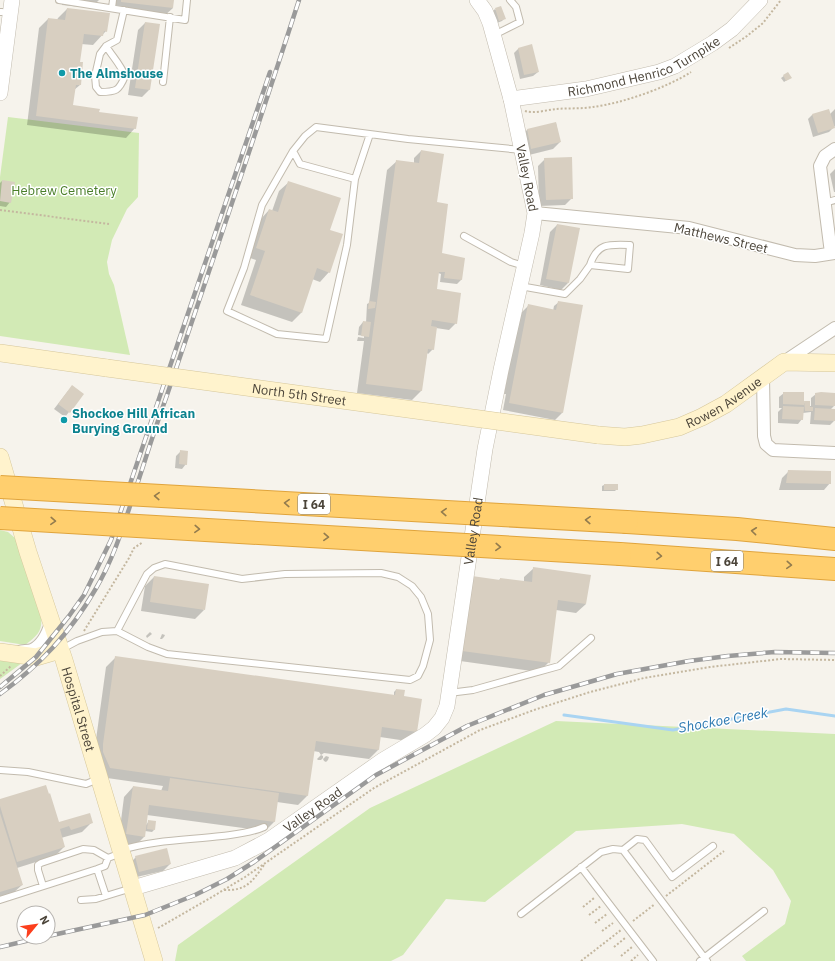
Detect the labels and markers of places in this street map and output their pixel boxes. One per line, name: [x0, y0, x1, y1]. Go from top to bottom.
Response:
place label: The Almshouse: [70, 65, 163, 82]
marker: The Almshouse: [57, 68, 67, 78]
place label: Shockoe Hill African Burying Ground: [72, 405, 195, 437]
marker: Shockoe Hill African Burying Ground: [59, 415, 69, 425]

